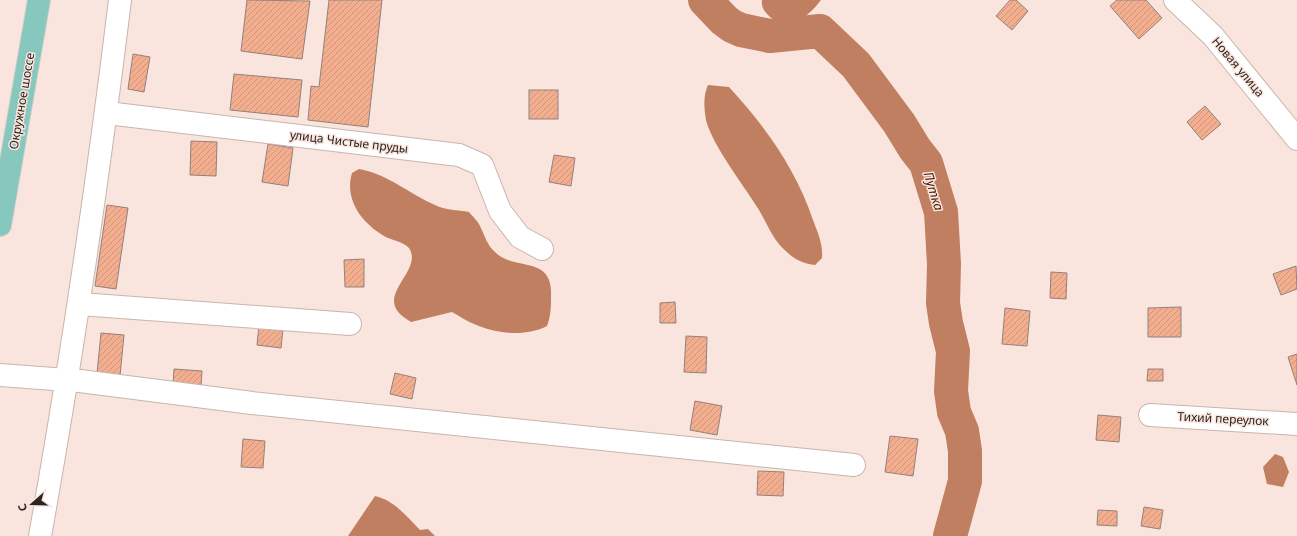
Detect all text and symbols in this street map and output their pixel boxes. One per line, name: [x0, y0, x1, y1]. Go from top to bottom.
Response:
street label: Новая улица: [1208, 33, 1269, 100]
street label: Окружное шоссе: [5, 51, 38, 151]
street label: улица Чистые пруды: [289, 126, 409, 157]
water label: Путка: [920, 169, 949, 213]
street label: Тихий переулок: [1177, 408, 1270, 429]
north arrow: [12, 484, 52, 524]
text: С: [14, 502, 30, 513]

